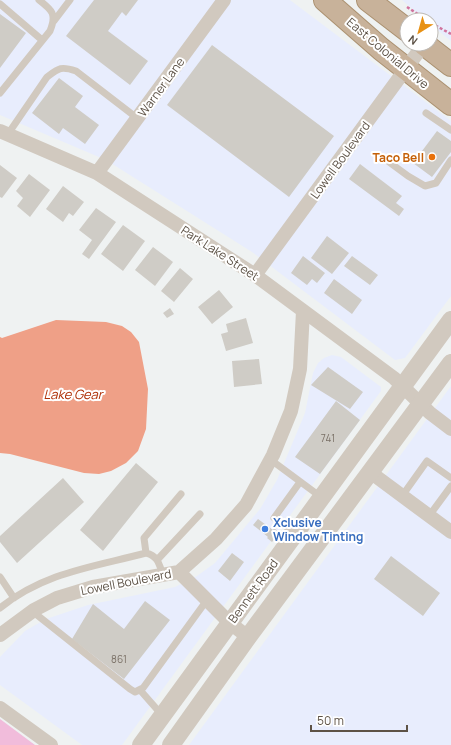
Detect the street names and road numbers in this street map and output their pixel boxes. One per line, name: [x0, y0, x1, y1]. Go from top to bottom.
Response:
street label: East Colonial Drive: [343, 14, 433, 92]
street label: Warner Lane: [134, 54, 188, 120]
street label: Lowell Boulevard: [306, 118, 374, 202]
street label: Park Lake Street: [178, 221, 262, 285]
street label: Bennett Road: [224, 556, 282, 626]
street label: Lowell Boulevard: [79, 565, 173, 599]

